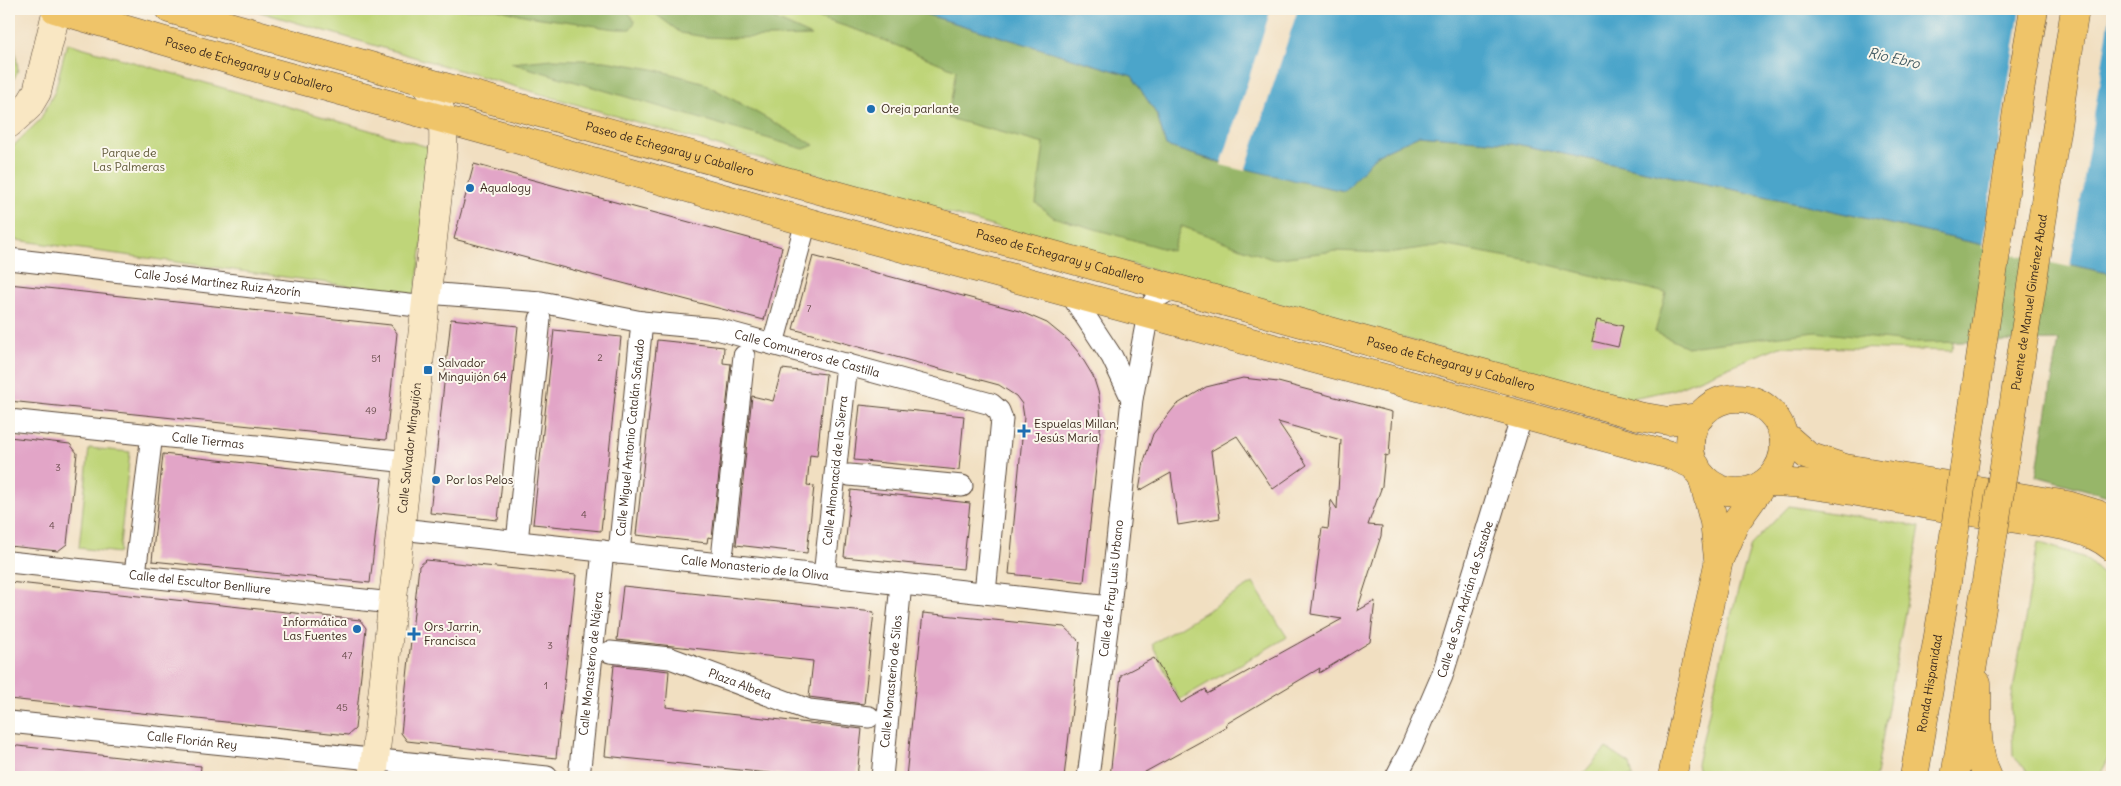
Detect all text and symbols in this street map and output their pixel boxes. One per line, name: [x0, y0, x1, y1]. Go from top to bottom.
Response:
street label: Paseo de Echegaray y Caballero: [163, 34, 335, 96]
water label: Río Ebro: [1866, 43, 1923, 73]
place label: Oreja parlante: [881, 101, 959, 116]
marker: Oreja parlante: [865, 103, 877, 115]
street label: Paseo de Echegaray y Caballero: [584, 118, 756, 179]
park label: Parque de Las Palmeras: [93, 145, 165, 174]
place label: Aqualogy: [480, 180, 531, 195]
marker: Aqualogy: [464, 182, 476, 194]
street label: Puente de Manuel Giménez Abad: [2008, 213, 2050, 392]
street label: Paseo de Echegaray y Caballero: [974, 226, 1147, 286]
street label: Calle José Martínez Ruiz Azorín: [133, 265, 302, 300]
house number: 7: [807, 302, 812, 315]
street label: Calle Comuneros de Castilla: [733, 326, 882, 380]
street label: Paseo de Echegaray y Caballero: [1365, 333, 1537, 394]
street label: Calle Miguel Antonio Catalán Sañudo: [613, 338, 647, 537]
house number: 2: [597, 351, 603, 364]
house number: 51: [371, 352, 381, 365]
place label: Salvador Minguijón 64: [438, 355, 507, 384]
marker: Salvador Minguijón 64: [422, 364, 434, 376]
street label: Calle Salvador Minguijón: [394, 382, 424, 514]
street label: Calle Almonacid de la Sierra: [819, 395, 851, 546]
house number: 49: [365, 404, 377, 417]
place label: Espuelas Millan, Jesús María: [1034, 416, 1119, 445]
marker: Espuelas Millan, Jesús María: [1018, 425, 1030, 437]
street label: Calle Tiermas: [171, 429, 245, 452]
house number: 3: [55, 461, 61, 474]
place label: Por los Pelos: [446, 472, 513, 487]
marker: Por los Pelos: [430, 474, 442, 486]
house number: 4: [581, 508, 587, 521]
house number: 4: [49, 519, 55, 532]
street label: Calle de Fray Luis Urbano: [1096, 519, 1126, 658]
street label: Calle de San Adrián de Sasabe: [1434, 519, 1496, 680]
street label: Calle Monasterio de la Oliva: [680, 552, 830, 583]
street label: Calle del Escultor Benlliure: [128, 567, 272, 597]
street label: Calle Monasterio de Nájera: [575, 591, 606, 736]
place label: Informática Las Fuentes: [283, 614, 347, 643]
street label: Calle Monasterio de Silos: [877, 614, 905, 748]
place label: Ors Jarrin, Francisca: [424, 619, 481, 648]
marker: Informática Las Fuentes: [351, 623, 363, 635]
marker: Ors Jarrin, Francisca: [408, 628, 420, 640]
street label: Ronda Hispanidad: [1914, 633, 1945, 733]
house number: 3: [547, 639, 553, 652]
house number: 47: [342, 649, 352, 662]
street label: Plaza Albeta: [706, 665, 774, 702]
house number: 1: [544, 679, 548, 692]
house number: 45: [336, 701, 348, 714]
street label: Calle Florián Rey: [146, 728, 238, 752]

